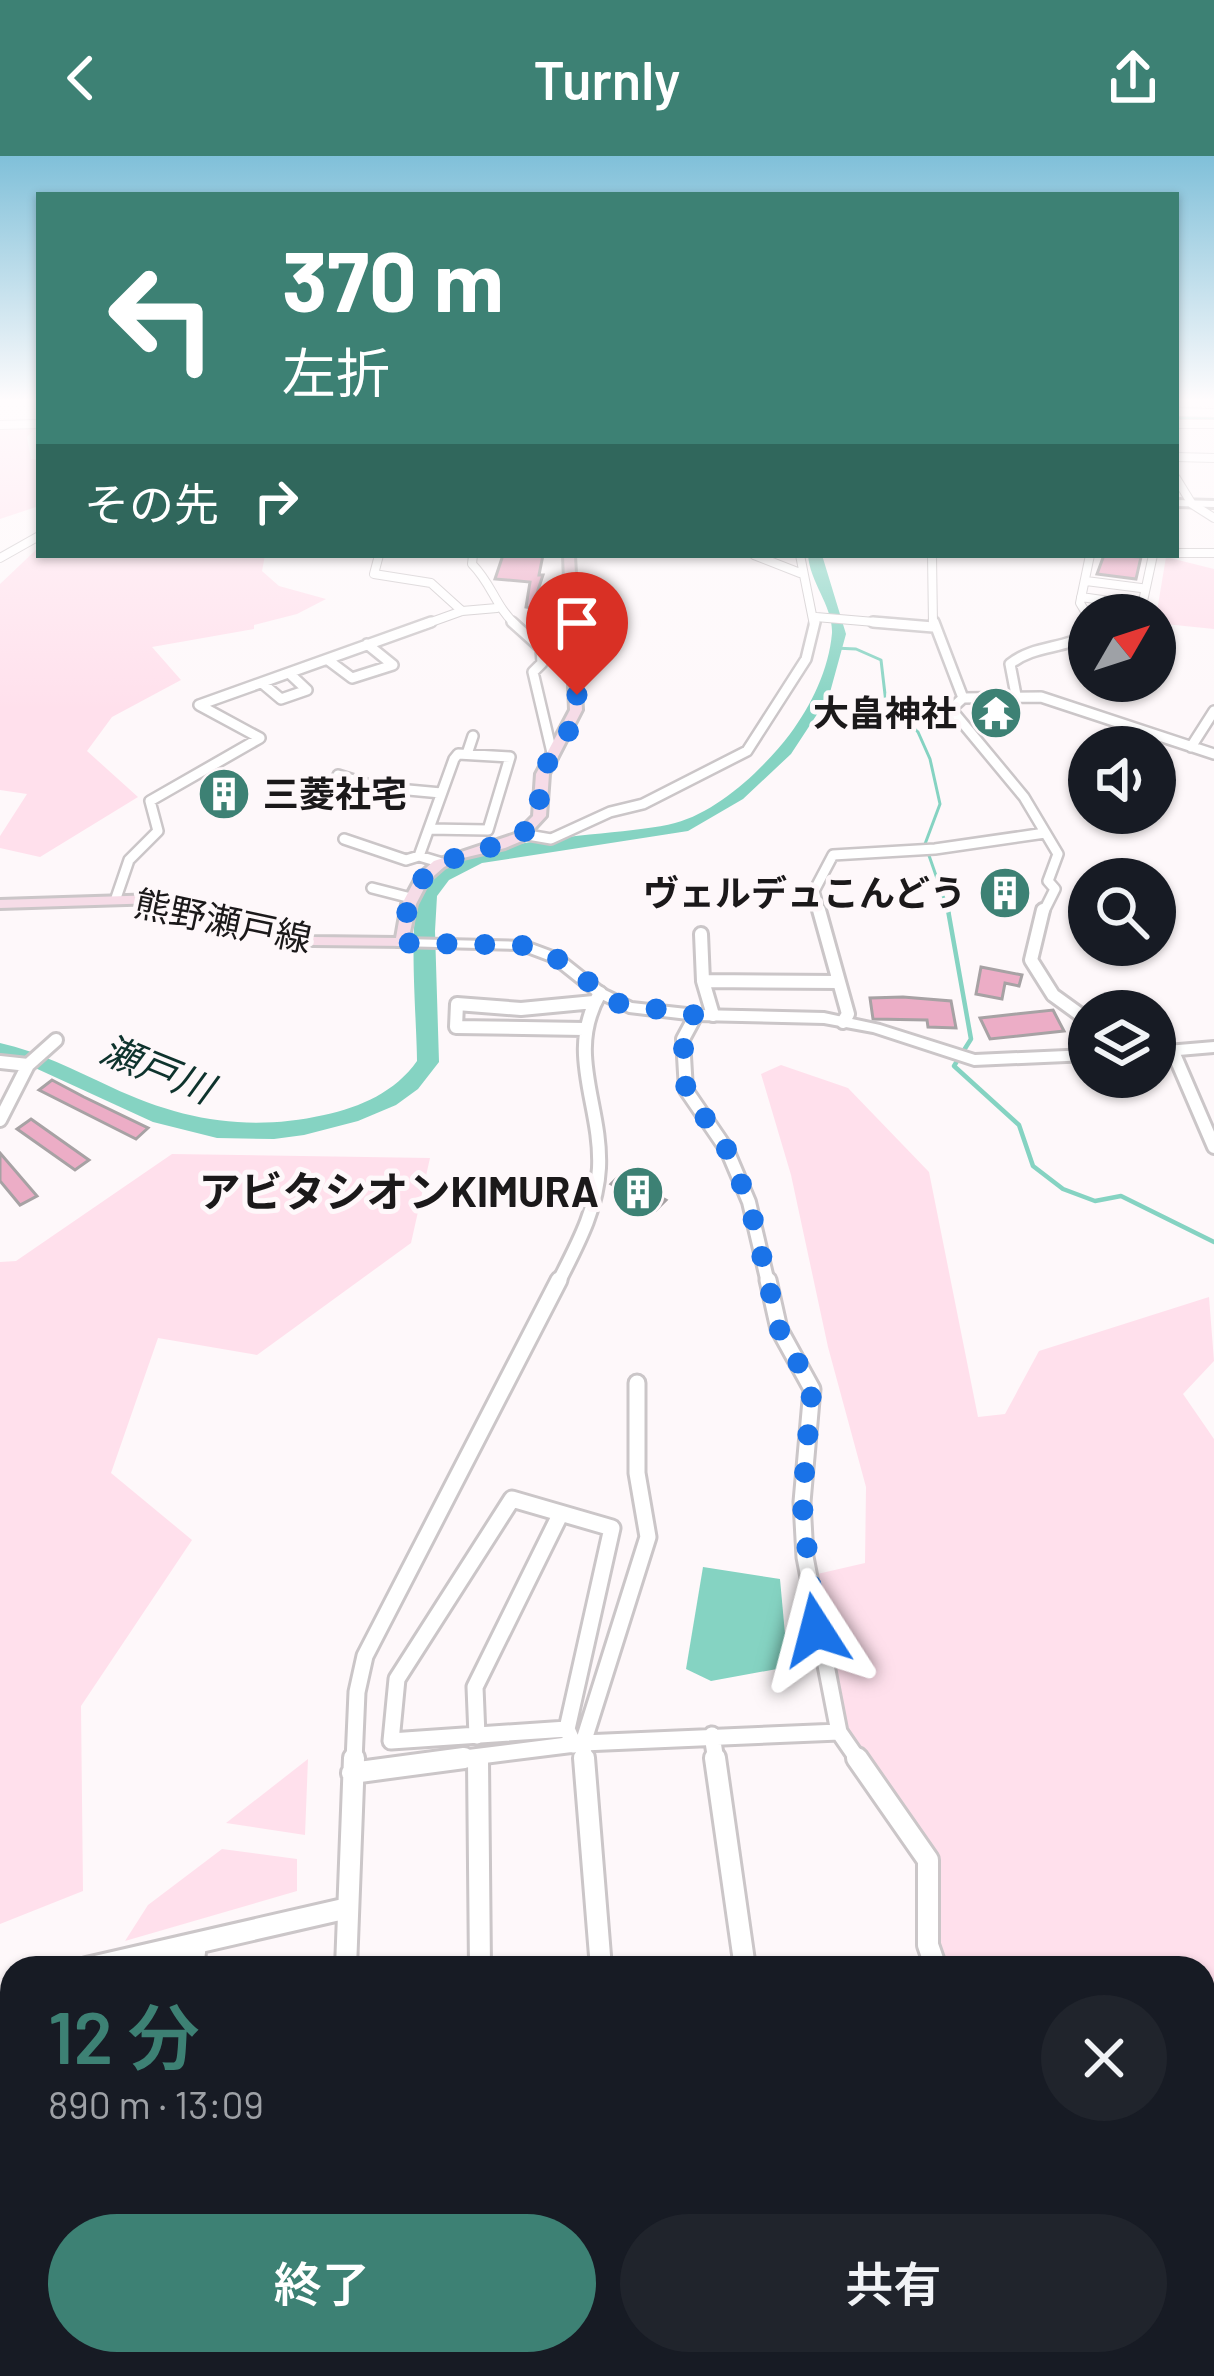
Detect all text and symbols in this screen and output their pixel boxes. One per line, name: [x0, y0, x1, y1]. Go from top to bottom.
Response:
icon: back: [48, 45, 114, 111]
icon: share: [1100, 45, 1166, 111]
text: Turnly: [534, 46, 681, 111]
text: 370 m: [282, 228, 504, 329]
icon: left: [84, 240, 240, 396]
text: 左折: [282, 339, 390, 404]
icon: right: [243, 468, 309, 534]
text: その先: [84, 476, 219, 530]
pin: [526, 572, 628, 695]
icon: arrive: [544, 590, 610, 656]
north arrow: [1068, 594, 1176, 702]
map controls: [1068, 594, 1176, 1098]
temple icon: 大畠神社: [968, 685, 1024, 741]
place label: 大畠神社: [813, 690, 957, 733]
button: sound: [1068, 726, 1176, 834]
building icon: 三菱社宅: [196, 766, 252, 822]
place label: 三菱社宅: [263, 771, 407, 814]
button: search: [1068, 858, 1176, 966]
building icon: ヴェルデュこんどう: [977, 865, 1033, 921]
place label: ヴェルデュこんどう: [643, 870, 966, 913]
street label: 熊野瀬戸線: [131, 880, 316, 959]
button: layers: [1068, 990, 1176, 1098]
water label: 瀬戸川: [95, 1024, 224, 1113]
building icon: アビタシオンKIMURA: [610, 1164, 666, 1220]
place label: アビタシオンKIMURA: [199, 1165, 599, 1215]
position arrow: [753, 1567, 879, 1693]
text: 12 分: [48, 1992, 200, 2078]
button: close: [1041, 1995, 1167, 2121]
text: 890 m · 13:09: [48, 2080, 264, 2127]
button: 終了: [48, 2214, 596, 2352]
button: 共有: [620, 2214, 1167, 2352]

